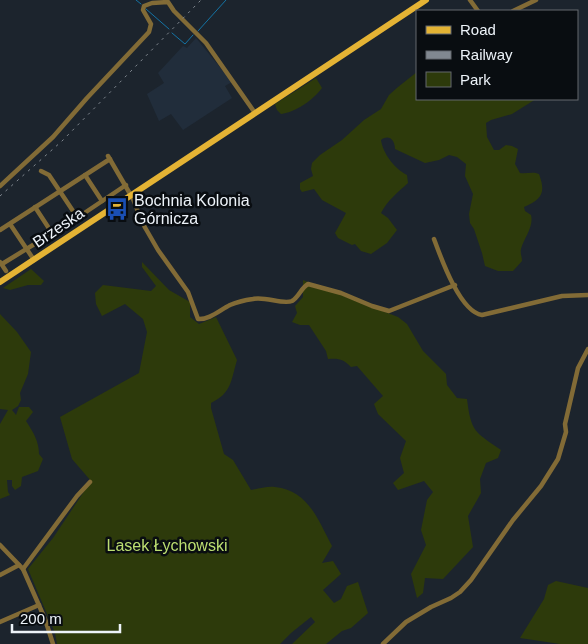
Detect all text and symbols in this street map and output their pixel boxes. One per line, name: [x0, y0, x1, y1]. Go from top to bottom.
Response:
legend: [416, 10, 578, 100]
text: Road: [460, 21, 496, 38]
text: Railway: [460, 46, 513, 63]
text: Park: [460, 71, 491, 88]
place label: Bochnia Kolonia Górnicza: [134, 192, 250, 227]
bus stop icon: Bochnia Kolonia Górnicza: [104, 196, 130, 222]
street label: Brzeska: [30, 204, 87, 251]
park label: Lasek Łychowski: [107, 537, 227, 554]
scale bar: [12, 602, 120, 634]
text: 200 m: [20, 610, 62, 627]

